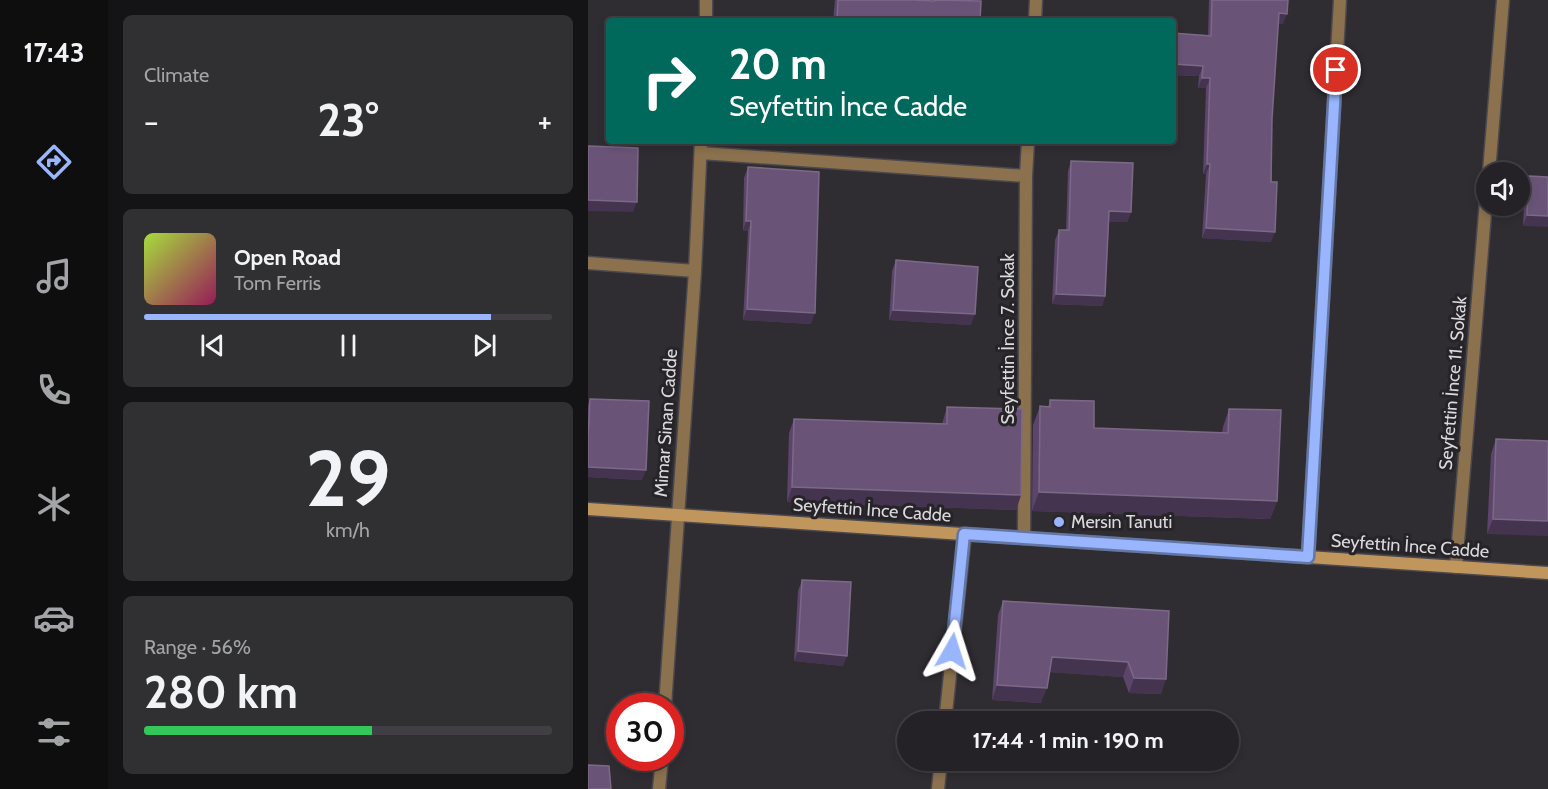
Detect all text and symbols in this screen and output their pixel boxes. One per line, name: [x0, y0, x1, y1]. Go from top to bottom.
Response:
text: 17:43: [23, 36, 85, 69]
text: 20 m: [729, 38, 827, 90]
icon: right: [630, 42, 708, 120]
pin: [1310, 44, 1361, 95]
icon: arrive: [1319, 53, 1352, 86]
text: Climate: [144, 63, 209, 87]
text: Seyfettin İnce Cadde: [729, 90, 967, 123]
text: 23°: [317, 93, 379, 147]
text: −: [144, 101, 159, 141]
text: +: [537, 101, 552, 141]
icon: directions: [33, 141, 75, 183]
map controls: [1476, 162, 1530, 216]
button: sound: [1476, 162, 1530, 216]
text: Open Road: [234, 244, 341, 271]
street label: Seyfettin İnce 7. Sokak: [997, 253, 1019, 424]
icon: music: [33, 255, 75, 297]
text: Tom Ferris: [234, 271, 321, 295]
street label: Seyfettin İnce 11. Sokak: [1434, 294, 1472, 471]
icon: previous: [196, 329, 229, 362]
icon: pause: [332, 329, 365, 362]
icon: next: [468, 329, 501, 362]
street label: Mimar Sinan Cadde: [650, 348, 682, 498]
icon: phone: [33, 369, 75, 411]
text: 29: [305, 431, 391, 526]
icon: climate: [33, 483, 75, 525]
street label: Seyfettin İnce Cadde: [792, 493, 952, 527]
place label: Mersin Tanuti: [1071, 511, 1172, 533]
marker: Mersin Tanuti: [1052, 515, 1066, 529]
text: km/h: [326, 518, 370, 542]
street label: Seyfettin İnce Cadde: [1330, 529, 1490, 563]
icon: car: [33, 597, 75, 639]
position arrow: [920, 619, 984, 683]
text: Range · 56%: [144, 635, 251, 659]
text: 280 km: [144, 665, 298, 719]
speed limit sign: 30: [606, 693, 684, 771]
icon: filters: [33, 711, 75, 753]
text: 17:44 · 1 min · 190 m: [972, 727, 1164, 754]

